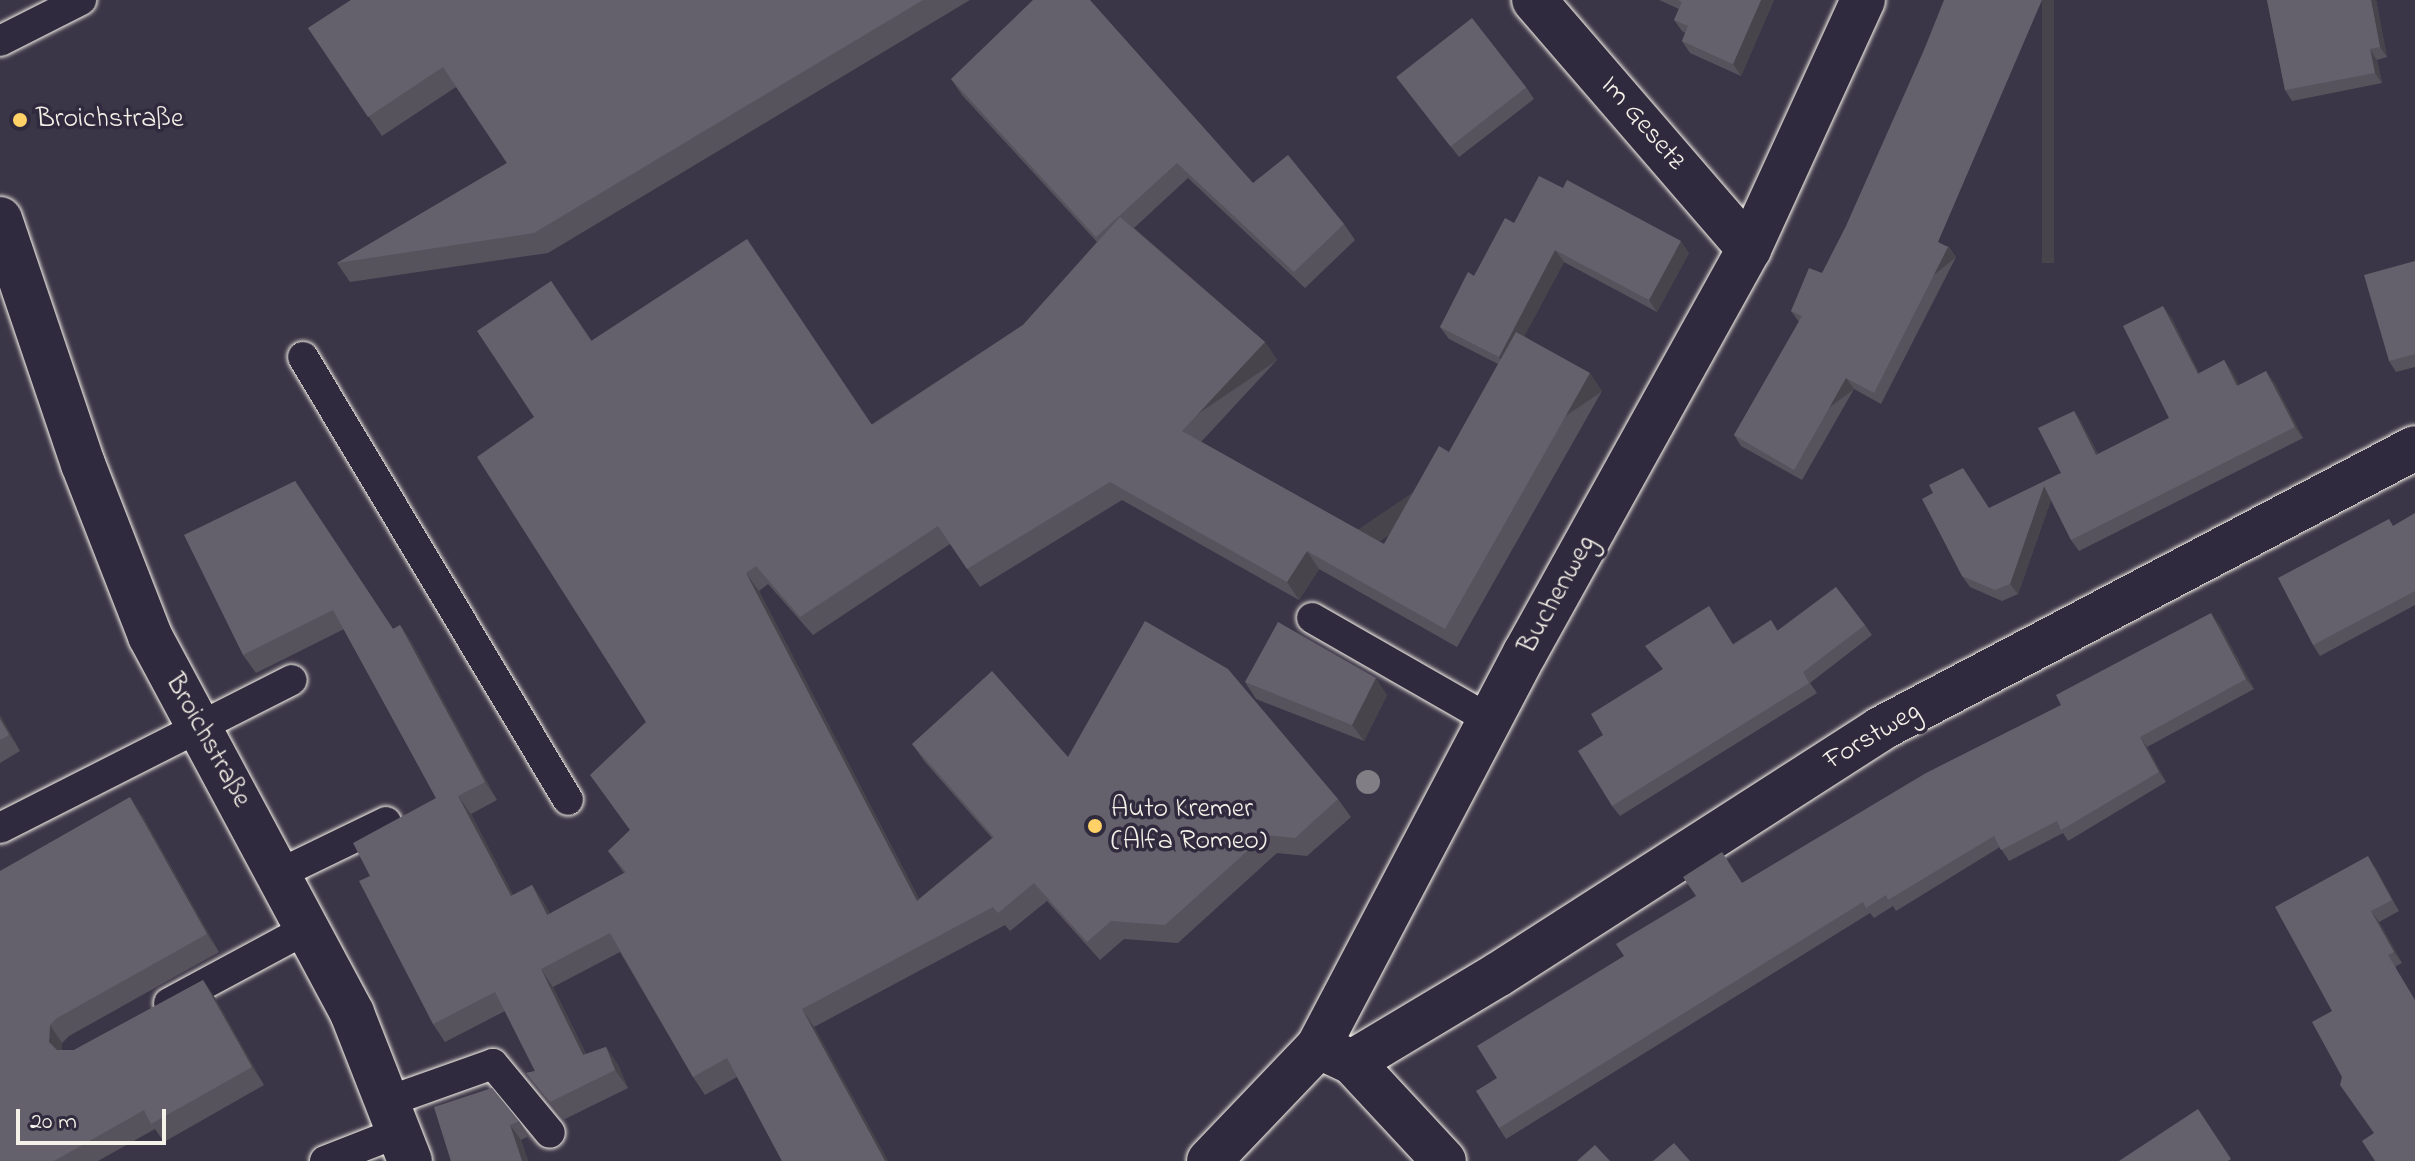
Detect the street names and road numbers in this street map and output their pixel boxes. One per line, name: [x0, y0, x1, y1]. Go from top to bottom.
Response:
street label: Im Gesetz: [1592, 70, 1692, 178]
street label: Buchenweg: [1512, 530, 1604, 660]
street label: Broichstraße: [157, 668, 257, 814]
street label: Forstweg: [1819, 695, 1927, 779]

